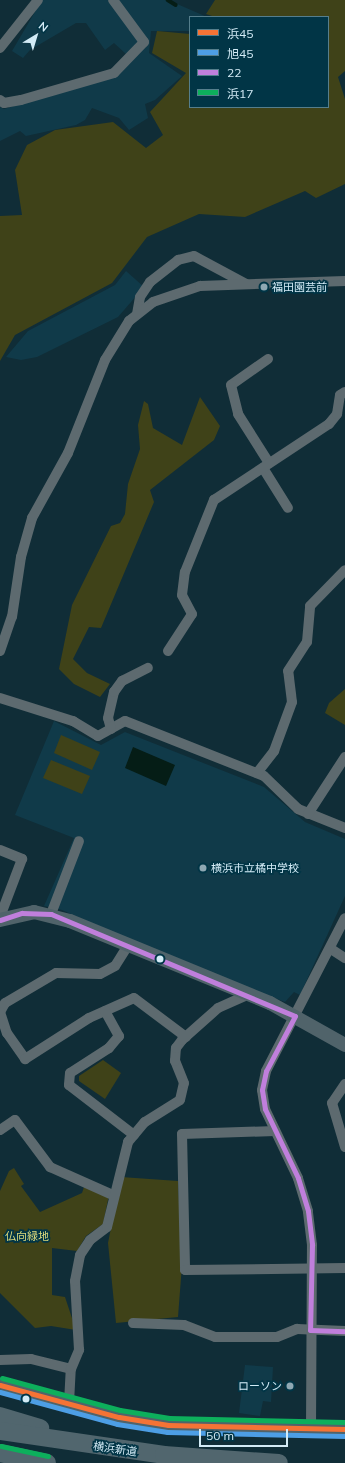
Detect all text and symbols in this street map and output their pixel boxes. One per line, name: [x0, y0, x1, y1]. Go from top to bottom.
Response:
north arrow: [16, 16, 56, 56]
legend: [189, 16, 329, 108]
text: N: [36, 18, 51, 35]
text: 浜45: [227, 26, 253, 41]
text: 旭45: [227, 46, 253, 61]
text: 22: [227, 65, 241, 80]
text: 浜17: [227, 86, 253, 101]
place label: 福田園芸前: [272, 280, 327, 294]
marker: 福田園芸前: [259, 282, 269, 292]
place label: 横浜市立橘中学校: [211, 861, 299, 875]
marker: 横浜市立橘中学校: [198, 863, 208, 873]
unlabelled marker: [155, 954, 165, 964]
park label: 仏向緑地: [5, 1229, 49, 1243]
place label: ローソン: [238, 1379, 282, 1393]
marker: ローソン: [285, 1381, 295, 1391]
unlabelled marker: [21, 1394, 31, 1404]
scale bar: [201, 1421, 290, 1447]
text: 50 m: [206, 1428, 234, 1443]
street label: 横浜新道: [92, 1439, 138, 1459]

